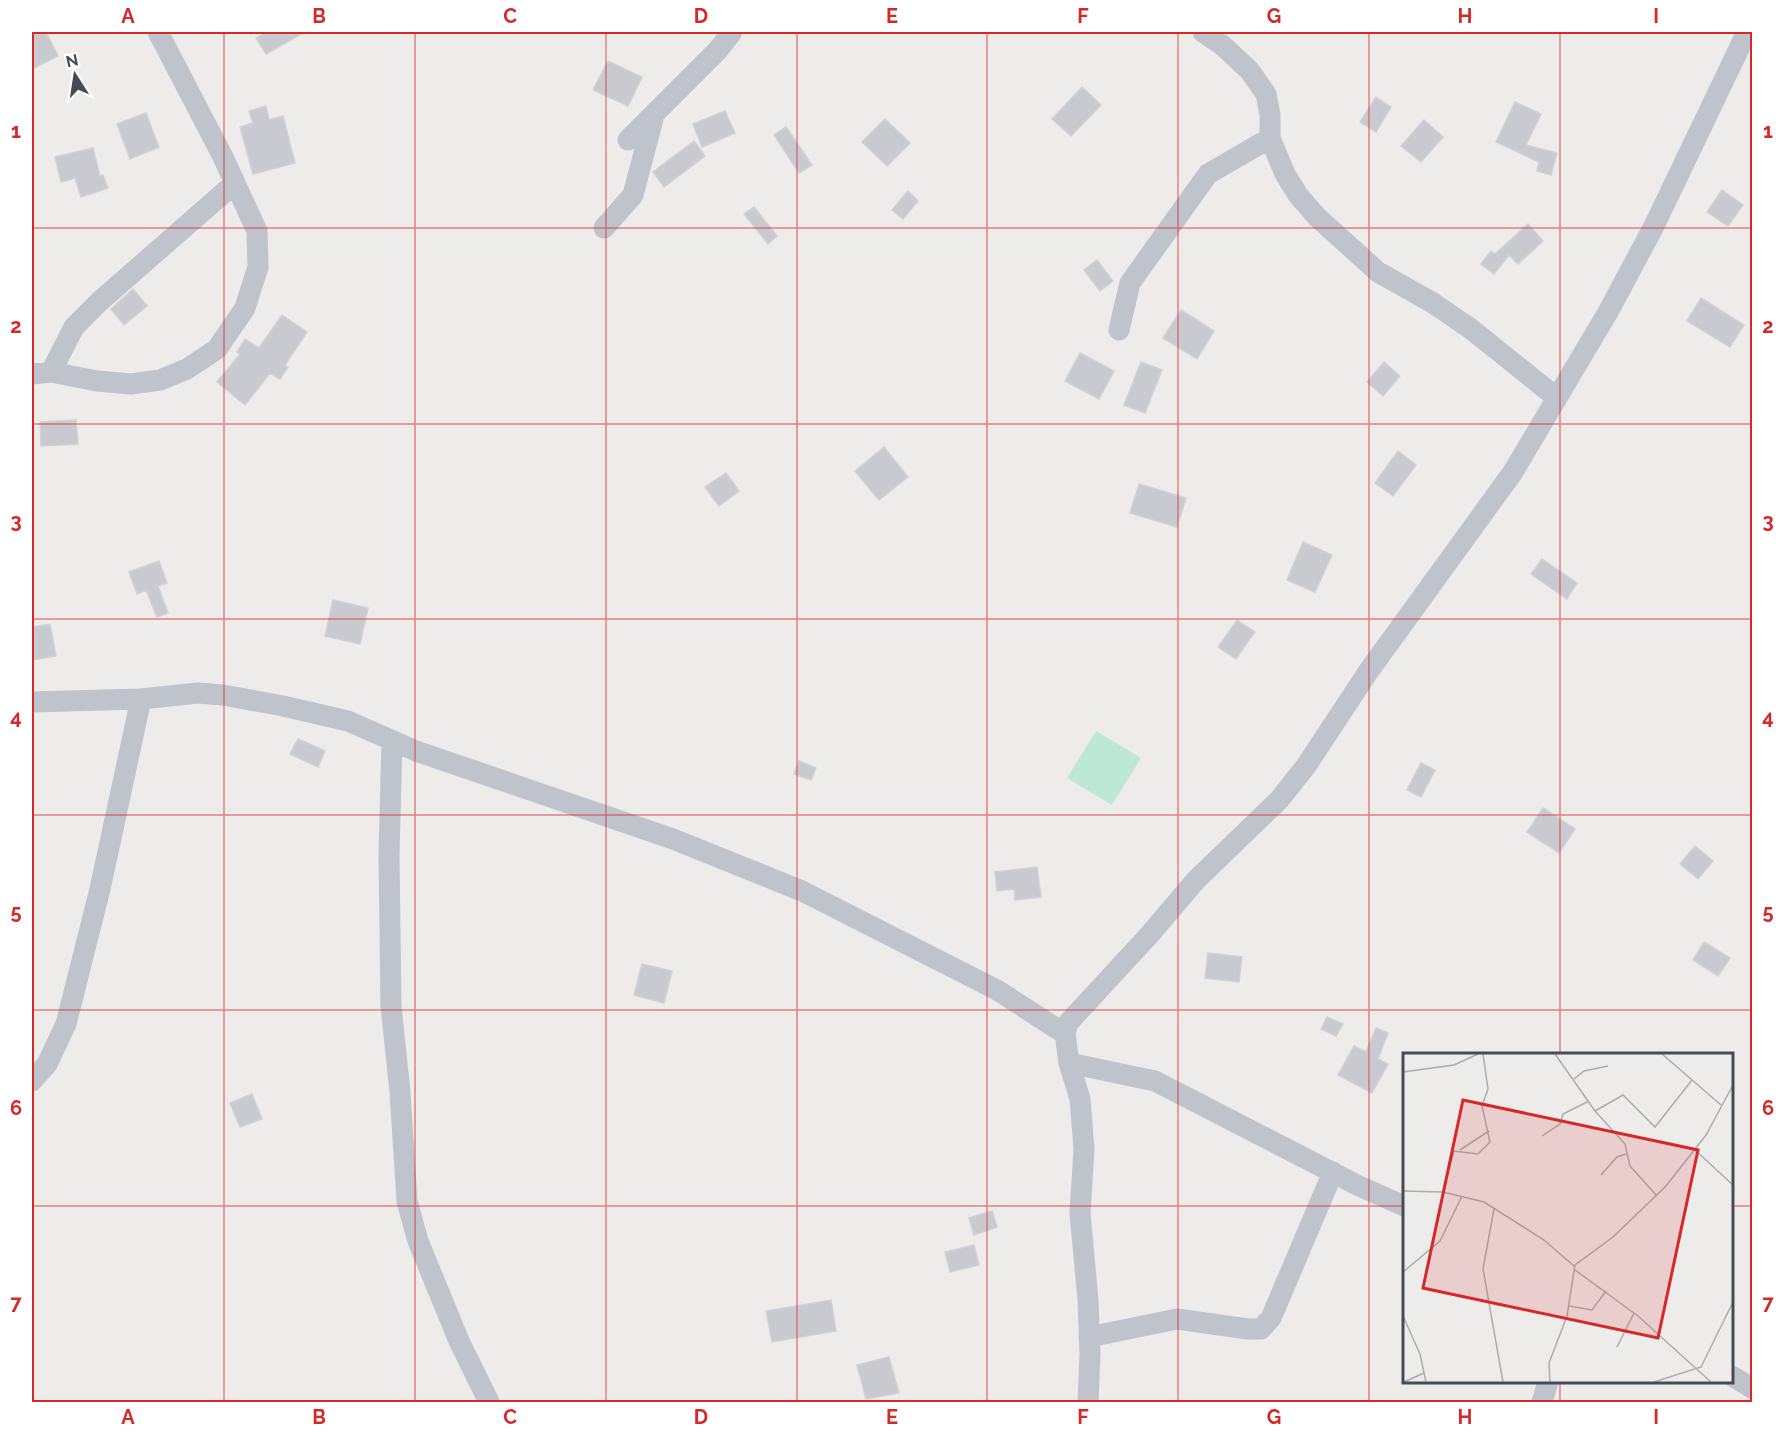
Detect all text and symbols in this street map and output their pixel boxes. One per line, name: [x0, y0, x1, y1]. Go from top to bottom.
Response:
text: A: [121, 4, 135, 28]
text: B: [312, 4, 326, 28]
text: C: [503, 4, 517, 28]
text: D: [694, 4, 708, 28]
text: E: [886, 4, 898, 28]
text: F: [1077, 4, 1089, 28]
text: G: [1267, 4, 1281, 28]
text: H: [1458, 4, 1472, 28]
text: I: [1653, 4, 1659, 28]
north arrow: [45, 45, 105, 105]
text: N: [64, 50, 80, 71]
text: 1: [11, 119, 21, 143]
text: 1: [1763, 119, 1773, 143]
text: 2: [10, 314, 22, 338]
text: 2: [1762, 314, 1774, 338]
text: 3: [10, 509, 22, 533]
text: 3: [1762, 509, 1774, 533]
text: 4: [10, 705, 22, 729]
text: 4: [1762, 705, 1774, 729]
text: 5: [10, 900, 22, 924]
text: 5: [1762, 900, 1774, 924]
inset map: [1403, 1053, 1733, 1383]
text: 6: [10, 1096, 22, 1120]
text: 6: [1762, 1096, 1774, 1120]
text: 7: [10, 1291, 22, 1315]
text: 7: [1762, 1291, 1774, 1315]
text: A: [121, 1405, 135, 1429]
text: B: [312, 1405, 326, 1429]
text: C: [503, 1405, 517, 1429]
text: D: [694, 1405, 708, 1429]
text: E: [886, 1405, 898, 1429]
text: F: [1077, 1405, 1089, 1429]
text: G: [1267, 1405, 1281, 1429]
text: H: [1458, 1405, 1472, 1429]
text: I: [1653, 1405, 1659, 1429]

